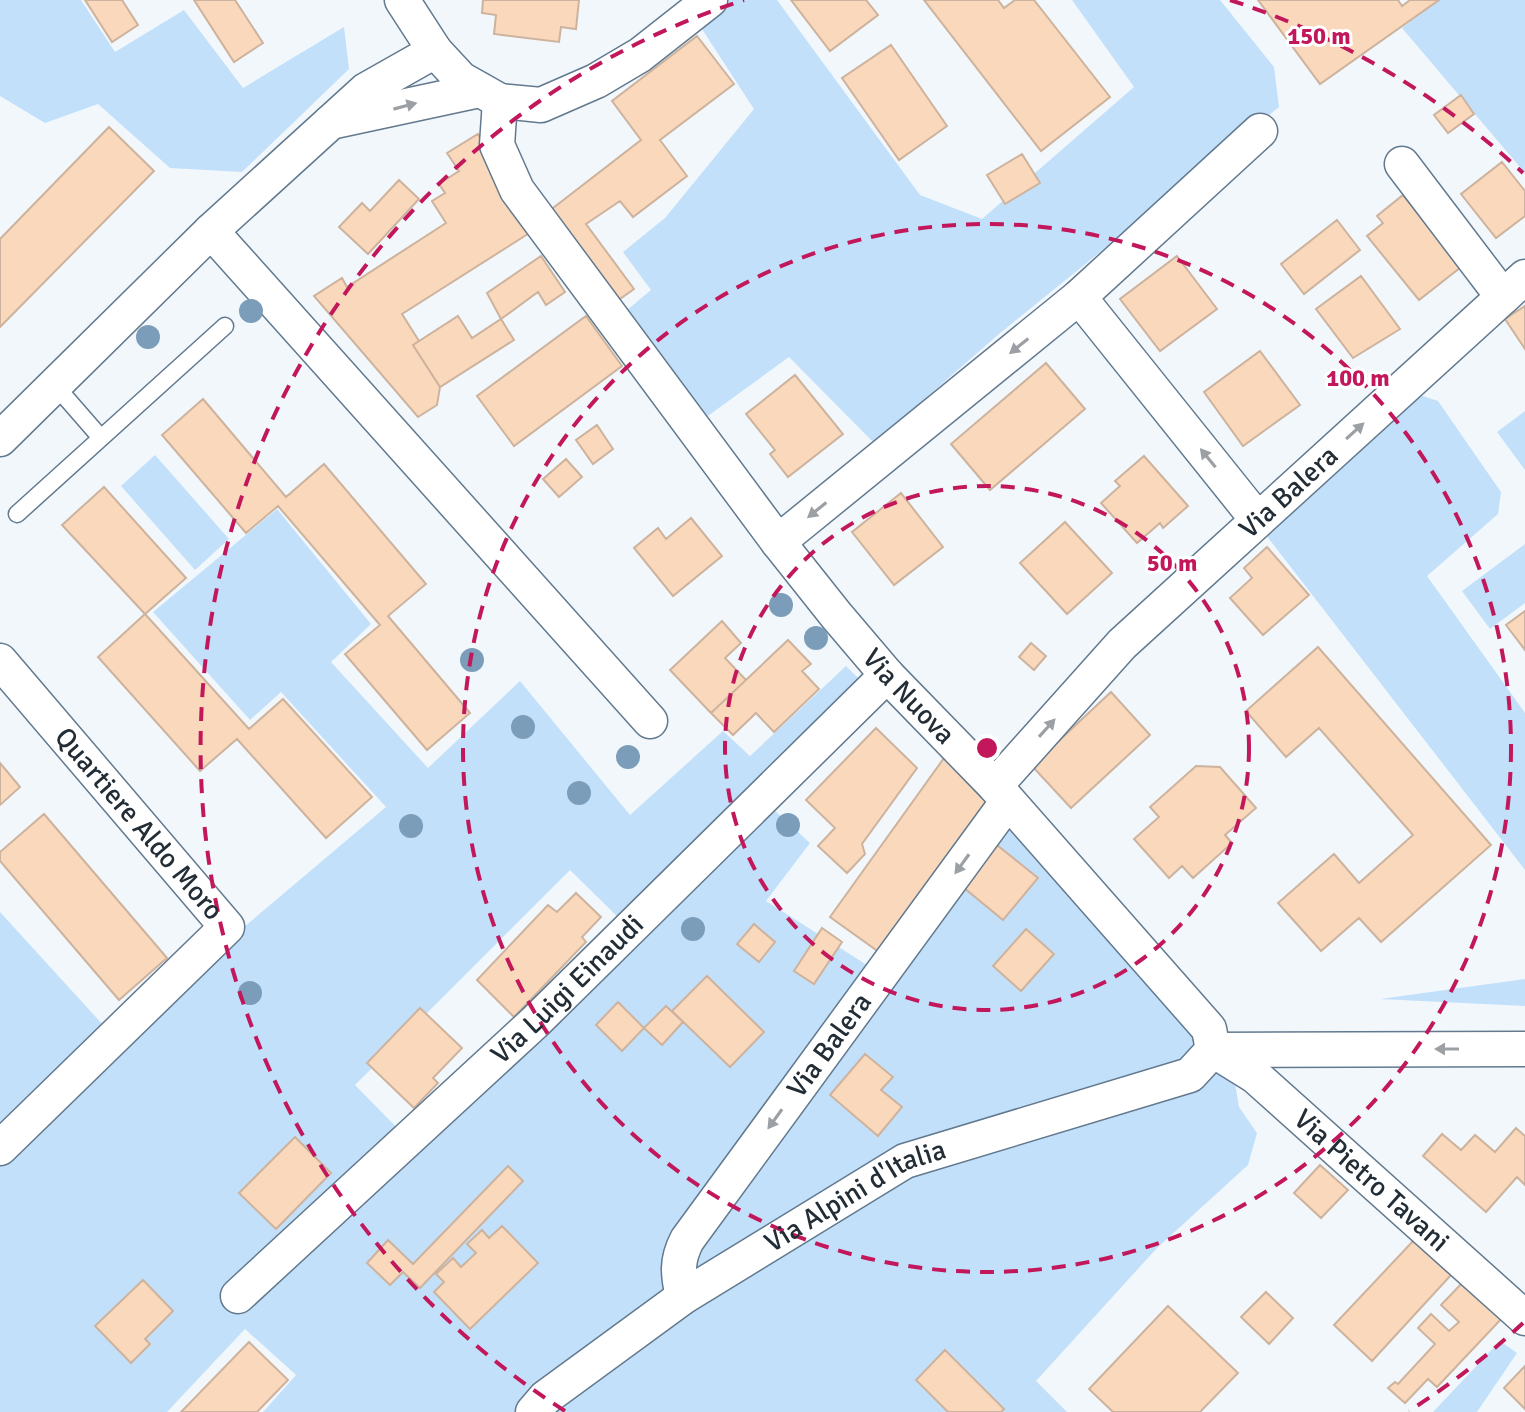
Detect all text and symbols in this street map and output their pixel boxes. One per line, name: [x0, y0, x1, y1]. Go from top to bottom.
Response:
text: 150 m: [1287, 21, 1351, 51]
one-way arrow: [394, 99, 418, 112]
one-way arrow: [1009, 337, 1029, 354]
text: 100 m: [1326, 363, 1390, 393]
one-way arrow: [1344, 423, 1364, 440]
street label: Via Balera: [1232, 439, 1345, 546]
one-way arrow: [1200, 448, 1217, 468]
one-way arrow: [808, 501, 828, 518]
text: 50 m: [1147, 548, 1197, 578]
street label: Via Nuova: [855, 642, 962, 752]
one-way arrow: [1038, 718, 1055, 738]
street label: Quartiere Aldo Moro: [47, 721, 230, 927]
centre of rings: [973, 734, 1001, 762]
one-way arrow: [955, 854, 970, 875]
street label: Via Luigi Einaudi: [484, 908, 651, 1071]
street label: Via Balera: [780, 986, 879, 1104]
one-way arrow: [1434, 1043, 1459, 1055]
street label: Via Pietro Tavani: [1287, 1102, 1456, 1259]
one-way arrow: [768, 1109, 784, 1130]
street label: Via Alpini d'Italia: [758, 1133, 950, 1260]

